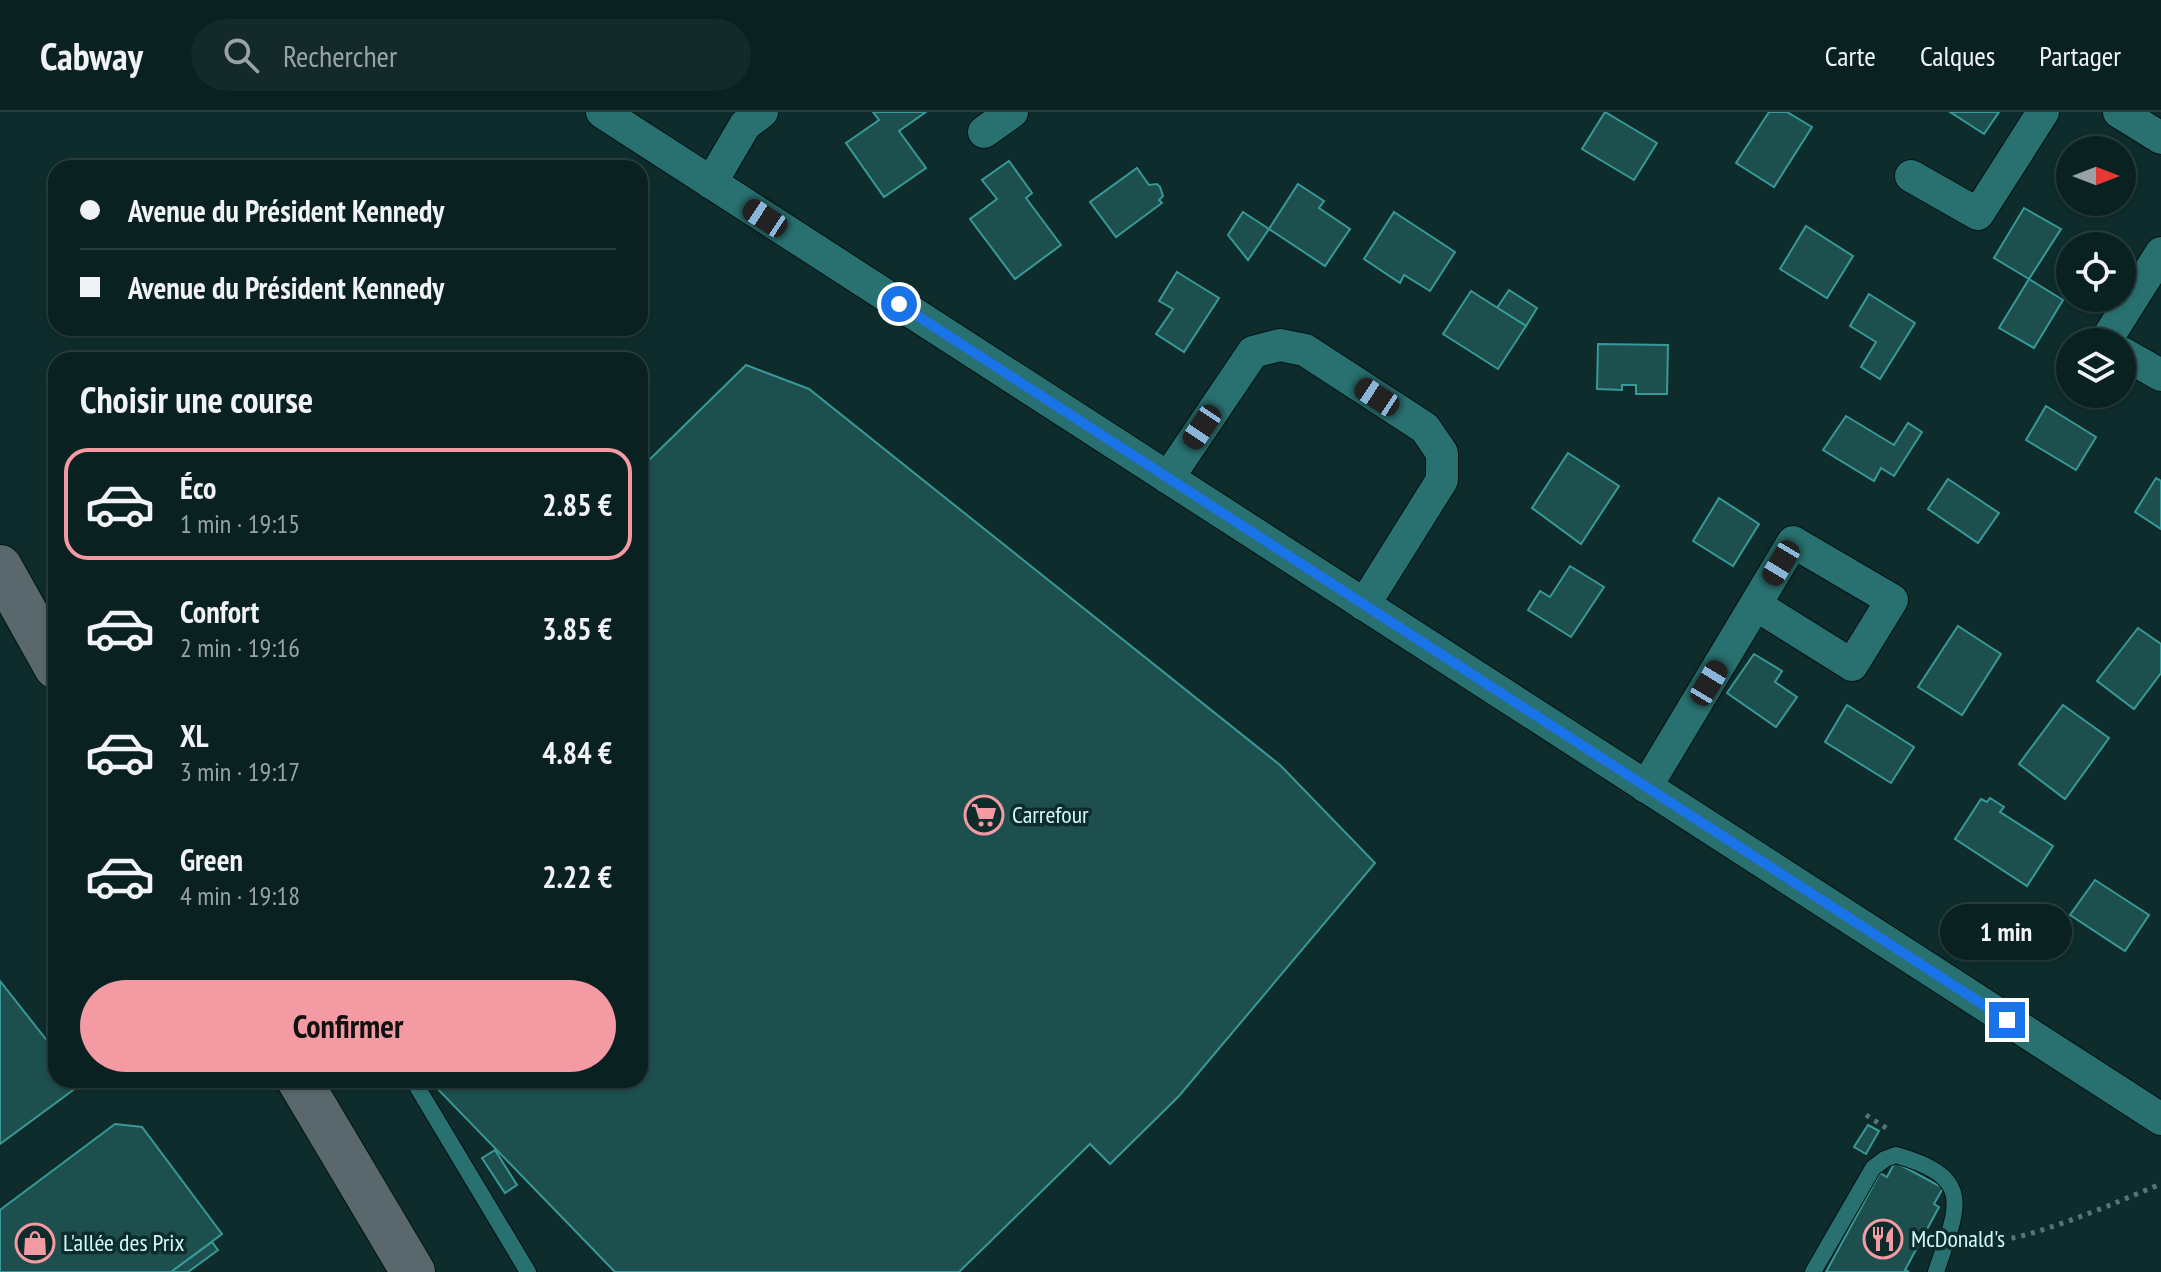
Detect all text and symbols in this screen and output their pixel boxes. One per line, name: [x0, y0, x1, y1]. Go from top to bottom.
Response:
search box: [191, 19, 751, 91]
text: Cabway: [40, 31, 143, 80]
icon: search: [219, 33, 263, 77]
text: Rechercher: [283, 36, 397, 75]
text: Carte: [1825, 37, 1876, 74]
text: Calques: [1920, 37, 1995, 74]
text: Partager: [2039, 37, 2121, 74]
north arrow: [2056, 136, 2136, 216]
map controls: [2056, 136, 2136, 408]
text: Avenue du Président Kennedy: [128, 191, 444, 230]
car: [738, 195, 792, 241]
button: locate: [2056, 232, 2136, 312]
text: Avenue du Président Kennedy: [128, 268, 444, 307]
route start: [881, 286, 917, 322]
button: layers: [2056, 328, 2136, 408]
car: [1350, 374, 1404, 420]
text: Choisir une course: [80, 376, 313, 423]
car: [1179, 400, 1225, 454]
icon: car: [84, 468, 156, 540]
text: Éco: [180, 468, 216, 507]
text: 2.85 €: [542, 485, 612, 524]
text: 1 min · 19:15: [180, 507, 300, 540]
car: [1758, 536, 1804, 590]
icon: car: [84, 592, 156, 664]
text: Confort: [180, 592, 259, 631]
text: 3.85 €: [542, 609, 612, 648]
text: 2 min · 19:16: [180, 631, 300, 664]
car: [1686, 656, 1732, 710]
icon: car: [84, 716, 156, 788]
text: XL: [180, 716, 209, 755]
text: 4.84 €: [542, 733, 612, 772]
text: 3 min · 19:17: [180, 755, 300, 788]
supermarket icon: Carrefour: [963, 794, 1005, 836]
place label: Carrefour: [1012, 799, 1089, 830]
icon: car: [84, 840, 156, 912]
text: Green: [180, 840, 243, 879]
text: 2.22 €: [542, 857, 612, 896]
text: 4 min · 19:18: [180, 879, 300, 912]
callout: 1 min: [1941, 904, 2073, 960]
text: 1 min: [1980, 915, 2032, 948]
button: Confirmer: [80, 980, 616, 1072]
route end: [1989, 1002, 2025, 1038]
restaurant icon: McDonald's: [1862, 1218, 1904, 1260]
shop icon: L'allée des Prix: [14, 1222, 56, 1264]
place label: McDonald's: [1911, 1223, 2005, 1254]
place label: L'allée des Prix: [63, 1227, 185, 1258]

